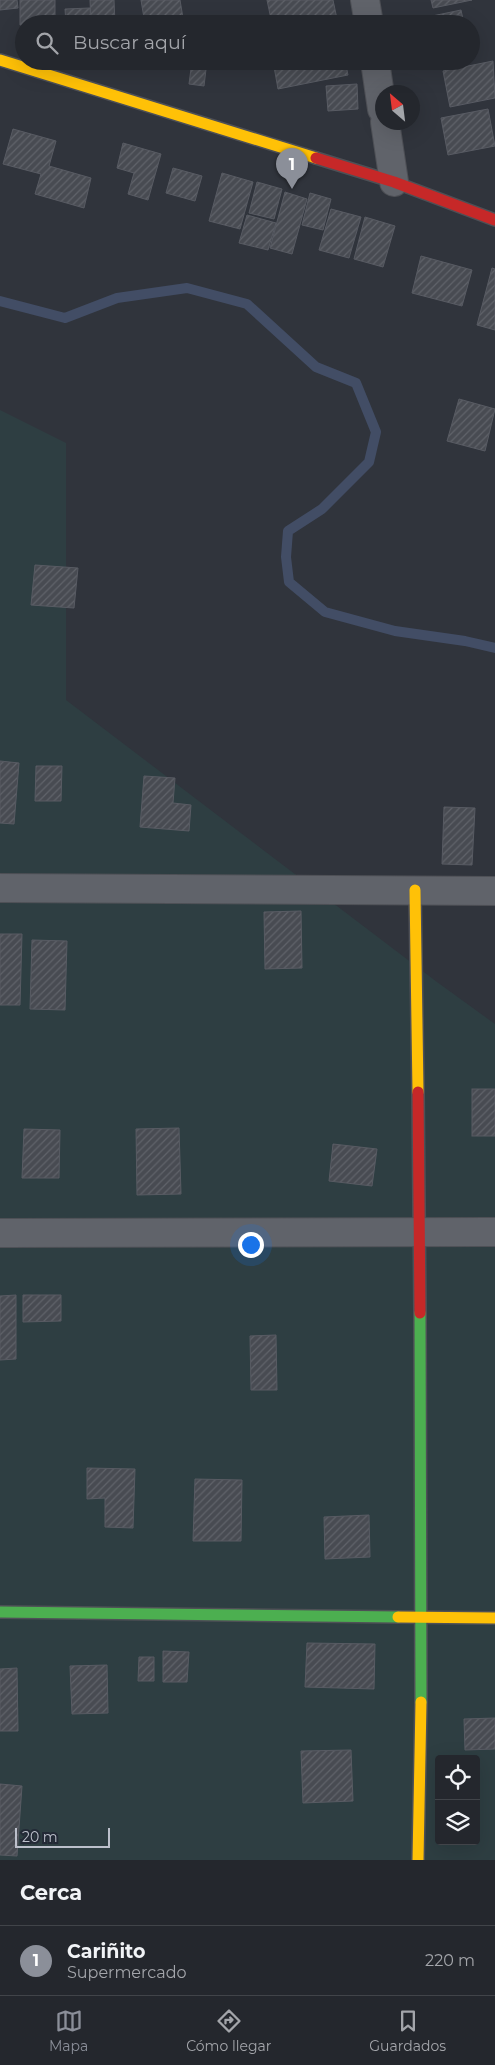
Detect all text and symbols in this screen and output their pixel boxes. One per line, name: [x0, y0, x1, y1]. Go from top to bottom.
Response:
search box: [15, 15, 480, 70]
icon: search: [33, 29, 61, 57]
text: Buscar aquí: [73, 31, 186, 54]
north arrow: [375, 85, 420, 130]
pin: 1: [276, 148, 308, 189]
your location: [238, 1232, 264, 1258]
map controls: [435, 1755, 480, 1845]
button: locate: [435, 1755, 480, 1800]
button: layers: [435, 1800, 480, 1845]
scale bar: [15, 1825, 110, 1848]
text: 20 m: [22, 1828, 58, 1846]
text: Cerca: [20, 1880, 82, 1905]
text: Cariñito: [67, 1940, 146, 1963]
text: 1: [33, 1951, 39, 1970]
text: 220 m: [425, 1951, 475, 1970]
text: Supermercado: [67, 1963, 187, 1982]
tab: Mapa: [49, 2007, 88, 2055]
tab: Cómo llegar: [186, 2007, 271, 2055]
tab: Guardados: [369, 2007, 446, 2055]

